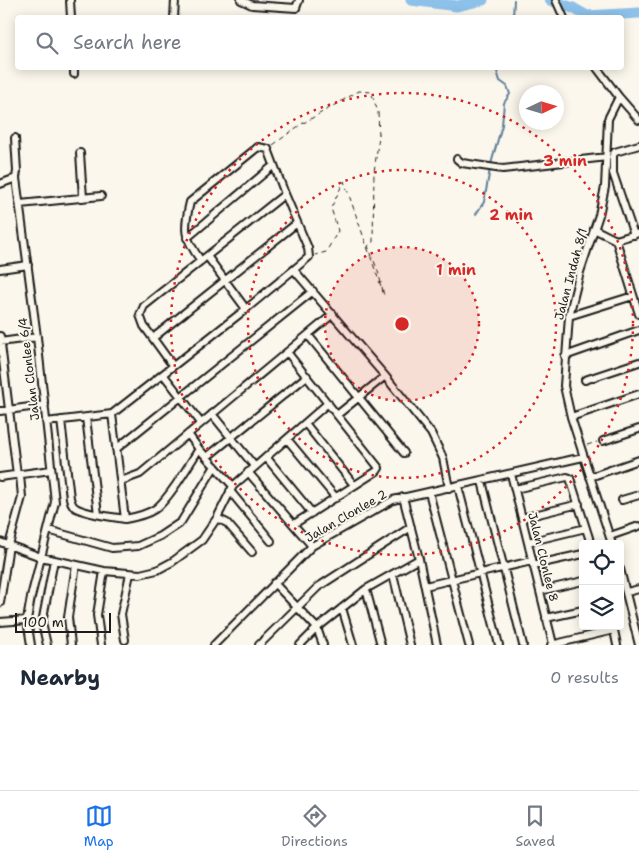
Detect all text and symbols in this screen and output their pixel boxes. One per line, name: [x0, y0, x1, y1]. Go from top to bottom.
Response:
search box: [15, 15, 624, 70]
icon: search: [33, 29, 61, 57]
text: Search here: [73, 30, 182, 55]
north arrow: [519, 85, 564, 130]
text: 3 min: [543, 151, 587, 171]
text: 2 min: [489, 205, 533, 225]
street label: Jalan Indah 8/1: [551, 226, 591, 322]
text: 1 min: [436, 260, 476, 280]
centre of rings: [393, 315, 411, 333]
street label: Jalan Clonlee 6/4: [15, 317, 43, 421]
street label: Jalan Clonlee 2: [302, 486, 390, 546]
street label: Jalan Clonlee 8: [524, 511, 562, 603]
map controls: [579, 540, 624, 630]
button: locate: [579, 540, 624, 585]
button: layers: [579, 585, 624, 630]
scale bar: [15, 610, 111, 633]
text: 100 m: [22, 613, 64, 631]
text: Nearby: [20, 664, 100, 692]
text: 0 results: [550, 667, 619, 688]
tab: Map: [84, 802, 114, 850]
tab: Directions: [281, 802, 348, 850]
tab: Saved: [516, 802, 555, 850]

